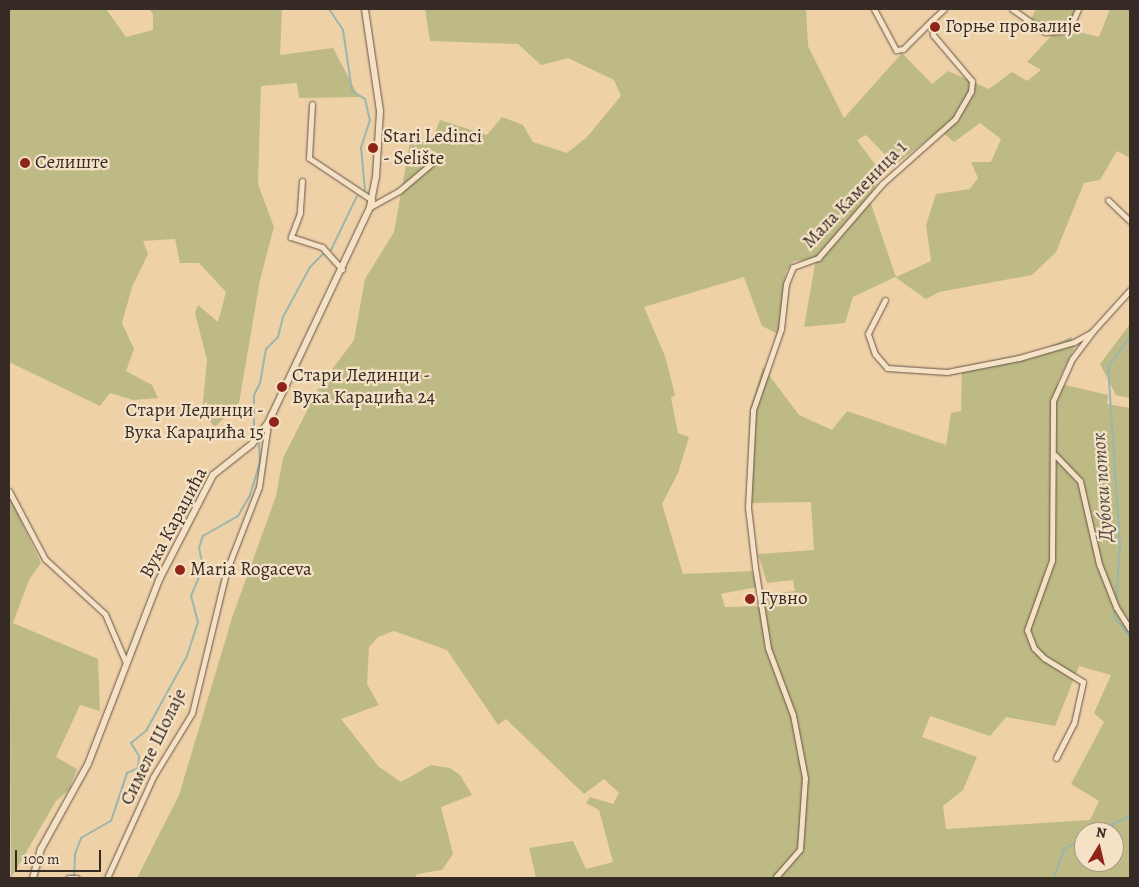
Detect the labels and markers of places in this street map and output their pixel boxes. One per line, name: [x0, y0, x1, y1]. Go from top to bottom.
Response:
place label: Горње провалије: [945, 16, 1081, 38]
marker: Горње провалије: [929, 21, 941, 33]
place label: Stari Ledinci - Selište: [383, 126, 482, 170]
marker: Stari Ledinci - Selište: [367, 142, 379, 154]
place label: Селиште: [35, 152, 108, 174]
marker: Селиште: [19, 157, 31, 169]
place label: Стари Лединци - Вука Караџића 24: [292, 365, 435, 409]
marker: Стари Лединци - Вука Караџића 24: [276, 381, 288, 393]
place label: Стари Лединци - Вука Караџића 15: [124, 400, 264, 444]
marker: Стари Лединци - Вука Караџића 15: [268, 416, 280, 428]
place label: Maria Rogaceva: [190, 559, 312, 581]
marker: Maria Rogaceva: [174, 564, 186, 576]
place label: Гувно: [760, 588, 808, 610]
marker: Гувно: [744, 593, 756, 605]

